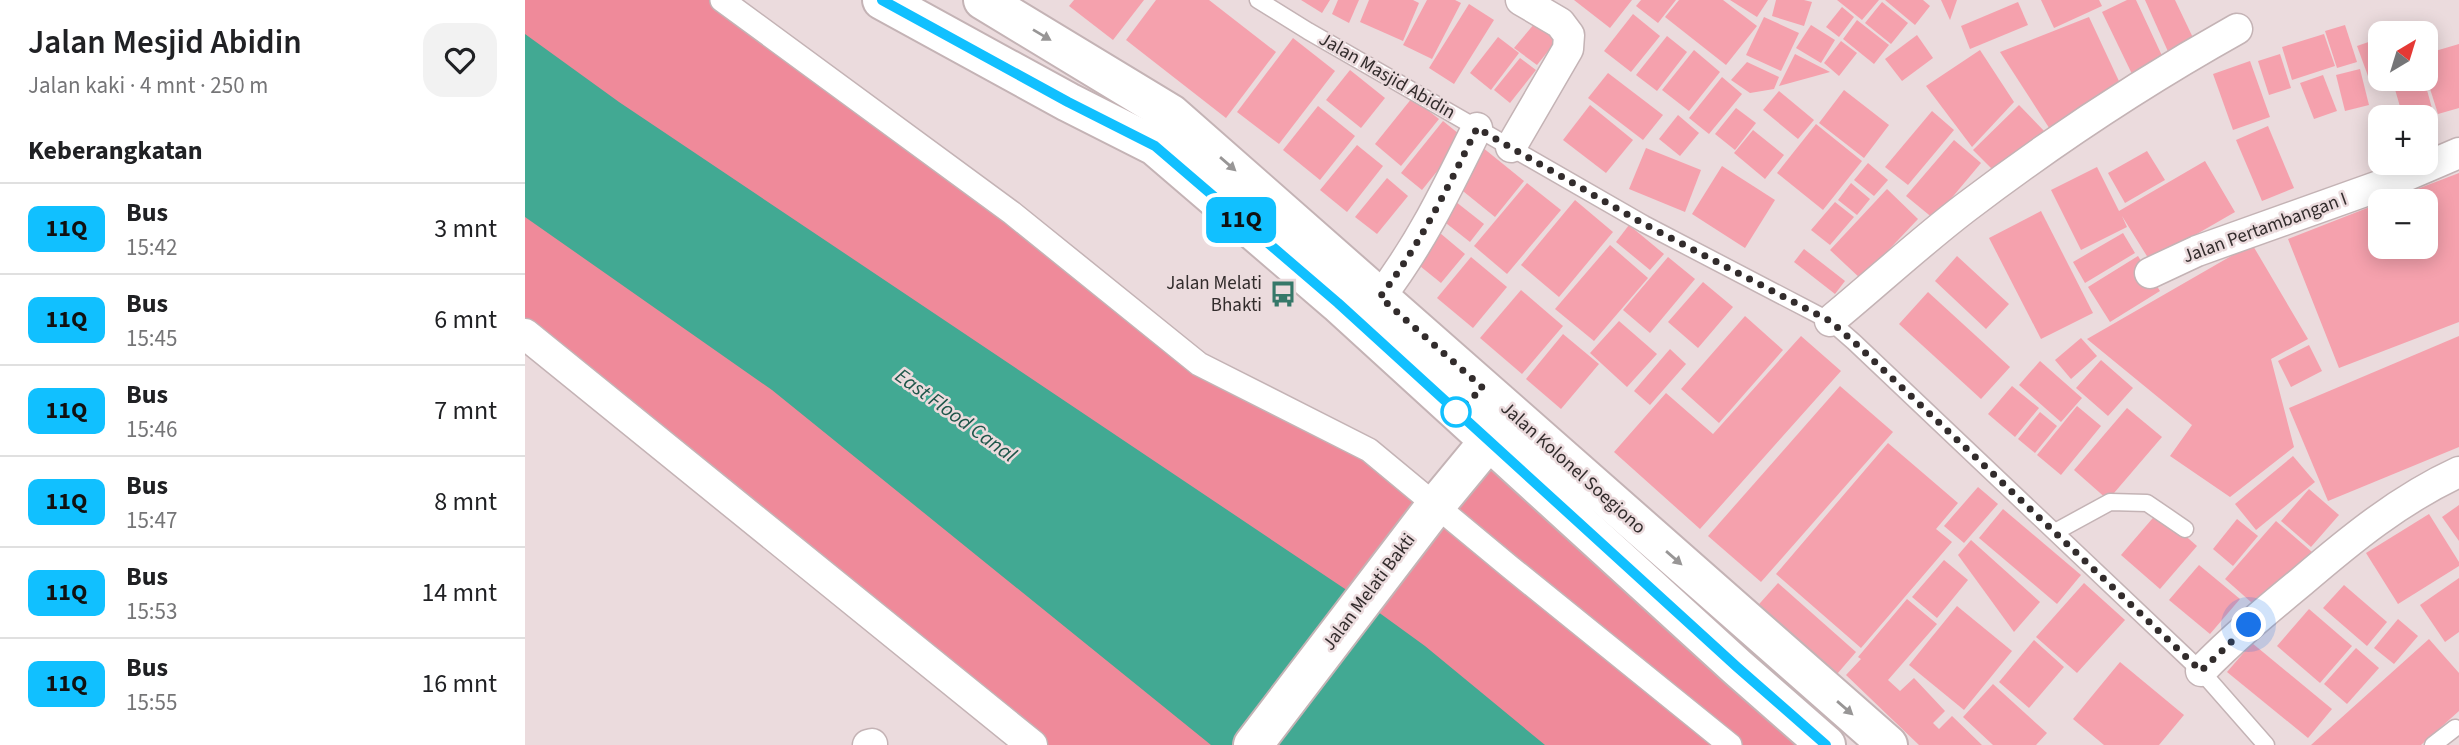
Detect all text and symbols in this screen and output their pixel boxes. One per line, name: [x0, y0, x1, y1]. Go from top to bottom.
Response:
text: Jalan Mesjid Abidin: [28, 19, 302, 66]
north arrow: [2368, 21, 2438, 91]
map controls: [2368, 21, 2438, 259]
button: heart: [423, 23, 497, 97]
street label: Jalan Masjid Abidin: [1314, 26, 1460, 126]
one-way arrow: [1032, 29, 1051, 42]
text: Jalan kaki · 4 mnt · 250 m: [28, 69, 268, 102]
button: +: [2368, 105, 2438, 175]
text: Keberangkatan: [28, 132, 203, 169]
one-way arrow: [1220, 156, 1237, 171]
street label: Jalan Pertambangan I: [2179, 186, 2351, 270]
button: −: [2368, 189, 2438, 259]
text: Bus: [126, 194, 168, 231]
line badge: 11Q: [1201, 197, 1281, 243]
text: 11Q: [1220, 202, 1262, 237]
text: 3 mnt: [434, 210, 497, 247]
text: 11Q: [46, 211, 87, 246]
text: 15:42: [126, 231, 177, 264]
place label: Jalan Melati Bhakti: [1166, 270, 1262, 319]
bus stop icon: Jalan Melati Bhakti: [1268, 279, 1298, 309]
text: Bus: [126, 285, 168, 322]
text: 6 mnt: [434, 301, 497, 338]
text: 11Q: [46, 302, 87, 337]
text: 15:45: [126, 322, 177, 355]
water label: East Flood Canal: [889, 361, 1024, 470]
text: Bus: [126, 376, 168, 413]
text: 7 mnt: [434, 392, 497, 429]
text: 11Q: [46, 393, 87, 428]
street label: Jalan Kolonel Soegiono: [1494, 395, 1652, 541]
unlabelled marker: [1441, 397, 1471, 427]
text: 15:46: [126, 413, 177, 446]
text: Bus: [126, 467, 168, 504]
text: 8 mnt: [434, 483, 497, 520]
text: 11Q: [46, 484, 87, 519]
text: 15:47: [126, 504, 177, 537]
street label: Jalan Melati Bakti: [1316, 528, 1422, 656]
one-way arrow: [1665, 550, 1683, 566]
text: Bus: [126, 558, 168, 595]
text: 14 mnt: [421, 574, 497, 611]
text: 11Q: [46, 575, 87, 610]
text: 15:53: [126, 595, 177, 628]
your location: [2231, 607, 2266, 642]
text: Bus: [126, 649, 168, 686]
text: 16 mnt: [421, 665, 497, 702]
text: 11Q: [46, 666, 87, 701]
text: 15:55: [126, 686, 177, 719]
one-way arrow: [1837, 700, 1854, 715]

